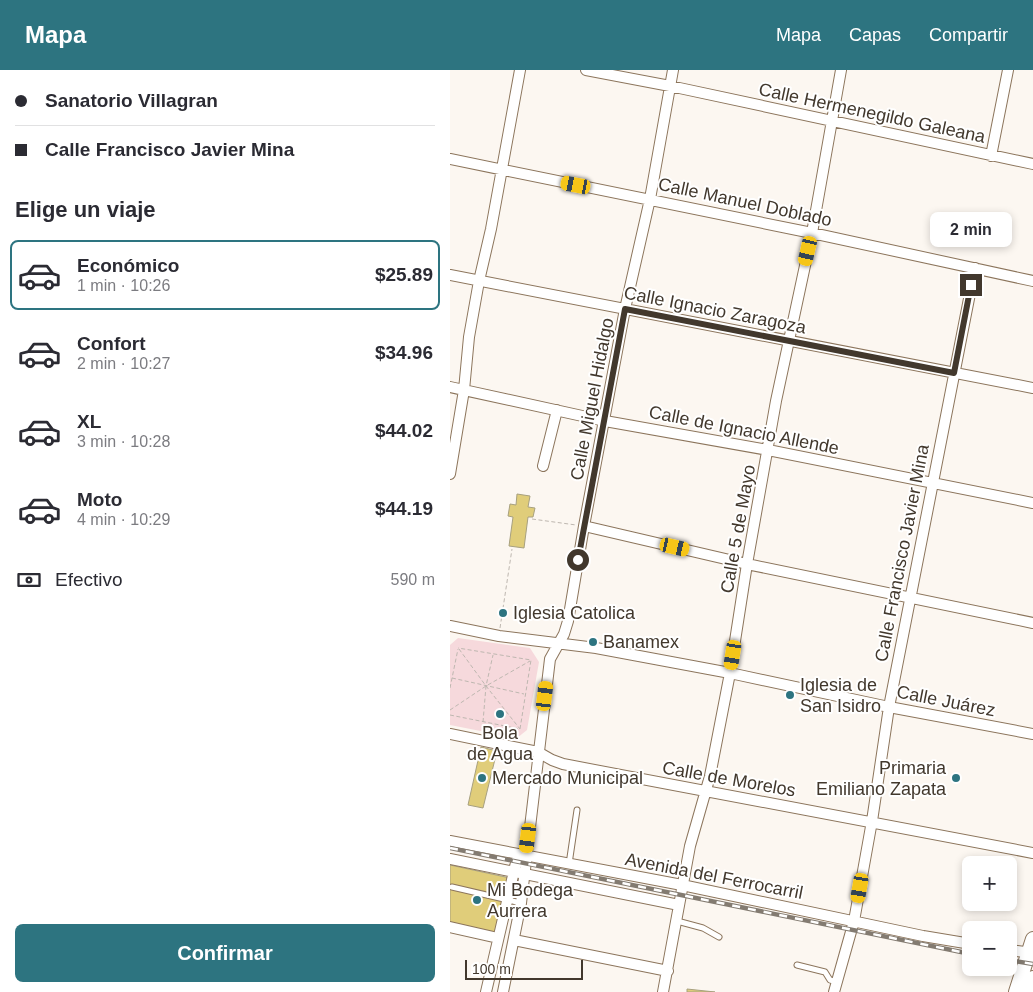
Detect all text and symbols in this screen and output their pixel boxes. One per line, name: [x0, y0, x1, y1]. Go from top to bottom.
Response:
text: Mapa: [25, 21, 86, 48]
text: Mapa: [776, 25, 821, 45]
text: Capas: [849, 25, 901, 45]
text: Compartir: [929, 25, 1008, 45]
street label: Calle Hermenegildo Galeana: [757, 79, 988, 147]
text: Sanatorio Villagran: [45, 90, 218, 111]
text: Calle Francisco Javier Mina: [45, 139, 294, 160]
street label: Calle Manuel Doblado: [656, 174, 834, 230]
car: [559, 175, 592, 195]
text: Elige un viaje: [15, 197, 156, 222]
callout: 2 min: [930, 212, 1012, 248]
text: 2 min: [950, 221, 992, 238]
car: [797, 235, 818, 267]
icon: car: [17, 253, 62, 298]
text: Económico: [77, 255, 179, 276]
text: $25.89: [375, 264, 433, 285]
route end: [960, 274, 982, 296]
text: 1 min · 10:26: [77, 277, 170, 294]
street label: Calle Ignacio Zaragoza: [622, 283, 809, 338]
street label: Calle Miguel Hidalgo: [566, 316, 618, 482]
icon: car: [17, 331, 62, 376]
text: Confort: [77, 333, 146, 354]
text: $34.96: [375, 342, 433, 363]
text: 2 min · 10:27: [77, 355, 170, 372]
street label: Calle de Ignacio Allende: [647, 402, 841, 458]
icon: car: [17, 409, 62, 454]
text: XL: [77, 411, 101, 432]
text: $44.02: [375, 420, 433, 441]
text: 3 min · 10:28: [77, 433, 170, 450]
street label: Calle Francisco Javier Mina: [871, 442, 933, 663]
street label: Calle 5 de Mayo: [717, 463, 759, 595]
icon: car: [17, 487, 62, 532]
text: Moto: [77, 489, 122, 510]
text: $44.19: [375, 498, 433, 519]
text: 4 min · 10:29: [77, 511, 170, 528]
car: [658, 536, 691, 558]
route start: [567, 549, 589, 571]
icon: cash: [15, 566, 43, 594]
text: Efectivo: [55, 569, 123, 590]
text: 590 m: [391, 571, 435, 588]
place label: Iglesia Catolica: [513, 603, 636, 623]
marker: Iglesia Catolica: [497, 607, 509, 619]
place label: Banamex: [603, 632, 679, 652]
marker: Banamex: [587, 636, 599, 648]
car: [723, 639, 742, 671]
place label: Iglesia de San Isidro: [800, 675, 881, 716]
car: [535, 680, 554, 712]
street label: Calle Juárez: [895, 682, 997, 720]
marker: Iglesia de San Isidro: [784, 689, 796, 701]
marker: Bola de Agua: [494, 708, 506, 720]
place label: Bola de Agua: [467, 723, 534, 764]
street label: Calle de Morelos: [661, 757, 797, 801]
place label: Primaria Emiliano Zapata: [816, 758, 947, 799]
place label: Mercado Municipal: [492, 768, 643, 788]
marker: Mercado Municipal: [476, 772, 488, 784]
marker: Primaria Emiliano Zapata: [950, 772, 962, 784]
car: [518, 822, 537, 854]
street label: Avenida del Ferrocarril: [623, 849, 805, 903]
map controls: [962, 856, 1017, 976]
button: +: [962, 856, 1017, 911]
car: [850, 872, 869, 904]
place label: Mi Bodega Aurrera: [487, 880, 574, 921]
marker: Mi Bodega Aurrera: [471, 894, 483, 906]
button: −: [962, 921, 1017, 976]
button: Confirmar: [15, 924, 435, 982]
scale bar: [465, 957, 582, 980]
text: 100 m: [472, 961, 511, 977]

